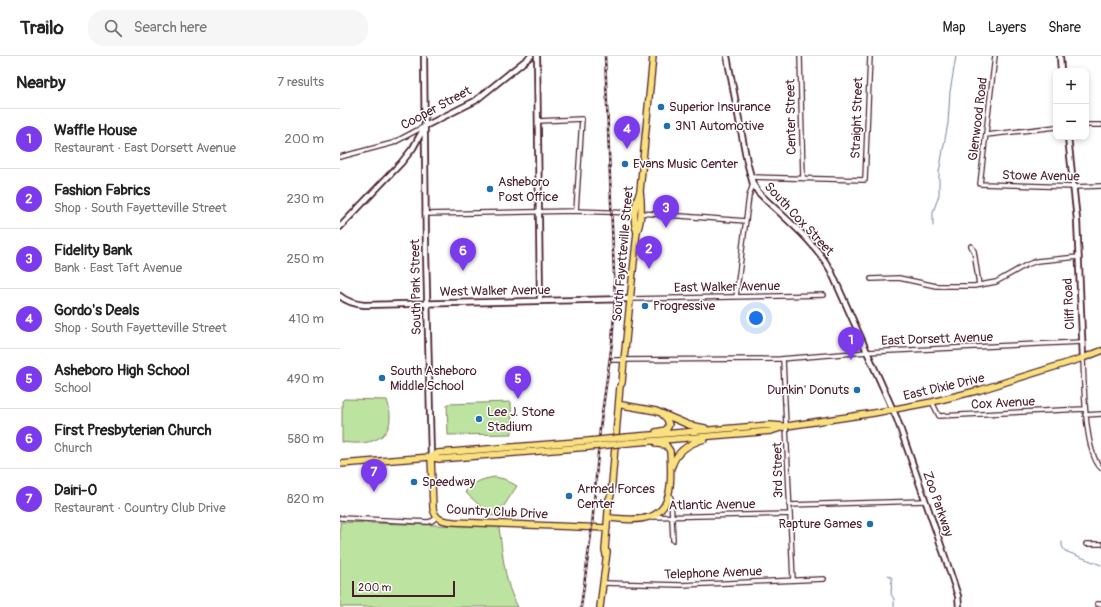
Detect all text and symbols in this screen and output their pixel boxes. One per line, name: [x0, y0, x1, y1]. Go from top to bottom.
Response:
search box: [88, 10, 368, 46]
text: Trailo: [20, 16, 64, 40]
icon: search: [102, 17, 124, 39]
text: Search here: [134, 18, 207, 37]
text: Map: [943, 19, 966, 36]
text: Layers: [988, 19, 1026, 36]
text: Share: [1048, 19, 1081, 36]
map controls: [1053, 68, 1089, 140]
button: +: [1053, 68, 1089, 104]
text: Nearby: [16, 72, 65, 93]
text: 7 results: [277, 74, 324, 90]
street label: Straight Street: [848, 76, 866, 159]
street label: Glenwood Road: [965, 76, 991, 162]
street label: Center Street: [782, 78, 800, 155]
street label: Cooper Street: [398, 82, 475, 133]
place label: Superior Insurance: [669, 99, 771, 115]
marker: Superior Insurance: [656, 102, 666, 112]
button: −: [1053, 104, 1089, 140]
pin: 4: [614, 116, 640, 149]
place label: 3N1 Automotive: [675, 118, 765, 134]
text: Waffle House: [54, 121, 137, 140]
marker: 3N1 Automotive: [662, 121, 672, 131]
text: 1: [26, 131, 32, 147]
text: 200 m: [285, 131, 324, 147]
text: Restaurant · East Dorsett Avenue: [54, 140, 236, 156]
place label: Evans Music Center: [633, 156, 738, 172]
marker: Evans Music Center: [620, 159, 630, 169]
street label: Stowe Avenue: [1002, 167, 1081, 185]
place label: Asheboro Post Office: [498, 174, 559, 205]
street label: South Cox Street: [761, 179, 838, 260]
text: Fashion Fabrics: [54, 181, 150, 200]
marker: Asheboro Post Office: [485, 184, 495, 194]
street label: South Fayetteville Street: [609, 185, 637, 322]
text: 2: [25, 191, 33, 207]
text: 230 m: [287, 191, 324, 207]
pin: 3: [653, 195, 679, 228]
text: Shop · South Fayetteville Street: [54, 200, 227, 216]
pin: 2: [636, 236, 662, 269]
street label: South Park Street: [407, 238, 425, 335]
pin: 6: [450, 238, 476, 271]
text: Fidelity Bank: [54, 241, 132, 260]
text: 3: [25, 251, 33, 267]
text: 250 m: [286, 251, 324, 267]
text: Bank · East Taft Avenue: [54, 260, 182, 276]
street label: East Walker Avenue: [674, 278, 781, 296]
street label: Cliff Road: [1060, 278, 1078, 330]
street label: West Walker Avenue: [439, 282, 551, 300]
place label: Progressive: [653, 298, 716, 314]
text: Gordo's Deals: [54, 301, 139, 320]
marker: Progressive: [640, 301, 650, 311]
your location: [746, 308, 766, 328]
text: 4: [25, 311, 33, 327]
text: 410 m: [288, 311, 324, 327]
text: Shop · South Fayetteville Street: [54, 320, 227, 336]
pin: 1: [838, 327, 864, 360]
street label: East Dorsett Avenue: [881, 329, 994, 349]
text: Asheboro High School: [54, 361, 190, 380]
place label: South Asheboro Middle School: [390, 363, 477, 394]
pin: 5: [505, 366, 531, 399]
street label: East Dixie Drive: [902, 370, 987, 404]
text: 5: [25, 371, 33, 387]
text: 490 m: [287, 371, 324, 387]
marker: South Asheboro Middle School: [377, 373, 387, 383]
text: School: [54, 380, 91, 396]
place label: Dunkin' Donuts: [767, 382, 849, 398]
marker: Dunkin' Donuts: [852, 385, 862, 395]
street label: Cox Avenue: [971, 393, 1036, 413]
place label: Lee J. Stone Stadium: [487, 404, 555, 435]
marker: Lee J. Stone Stadium: [474, 414, 484, 424]
text: First Presbyterian Church: [54, 421, 212, 440]
text: 6: [25, 431, 33, 447]
text: 580 m: [287, 431, 324, 447]
text: Church: [54, 440, 92, 456]
street label: 3rd Street: [769, 441, 786, 498]
pin: 7: [361, 459, 387, 492]
street label: Zoo Parkway: [919, 469, 957, 539]
place label: Speedway: [422, 474, 476, 490]
marker: Speedway: [409, 477, 419, 487]
text: Dairi-O: [54, 481, 97, 500]
place label: Armed Forces Center: [577, 481, 655, 512]
text: 7: [26, 491, 32, 507]
text: 820 m: [287, 491, 324, 507]
marker: Armed Forces Center: [564, 491, 574, 501]
street label: Atlantic Avenue: [669, 496, 756, 514]
text: Restaurant · Country Club Drive: [54, 500, 226, 516]
street label: Country Club Drive: [446, 501, 549, 523]
place label: Rapture Games: [778, 516, 862, 532]
marker: Rapture Games: [865, 519, 875, 529]
street label: Telephone Avenue: [664, 563, 763, 583]
scale bar: [352, 579, 455, 598]
text: 200 m: [358, 581, 391, 594]

